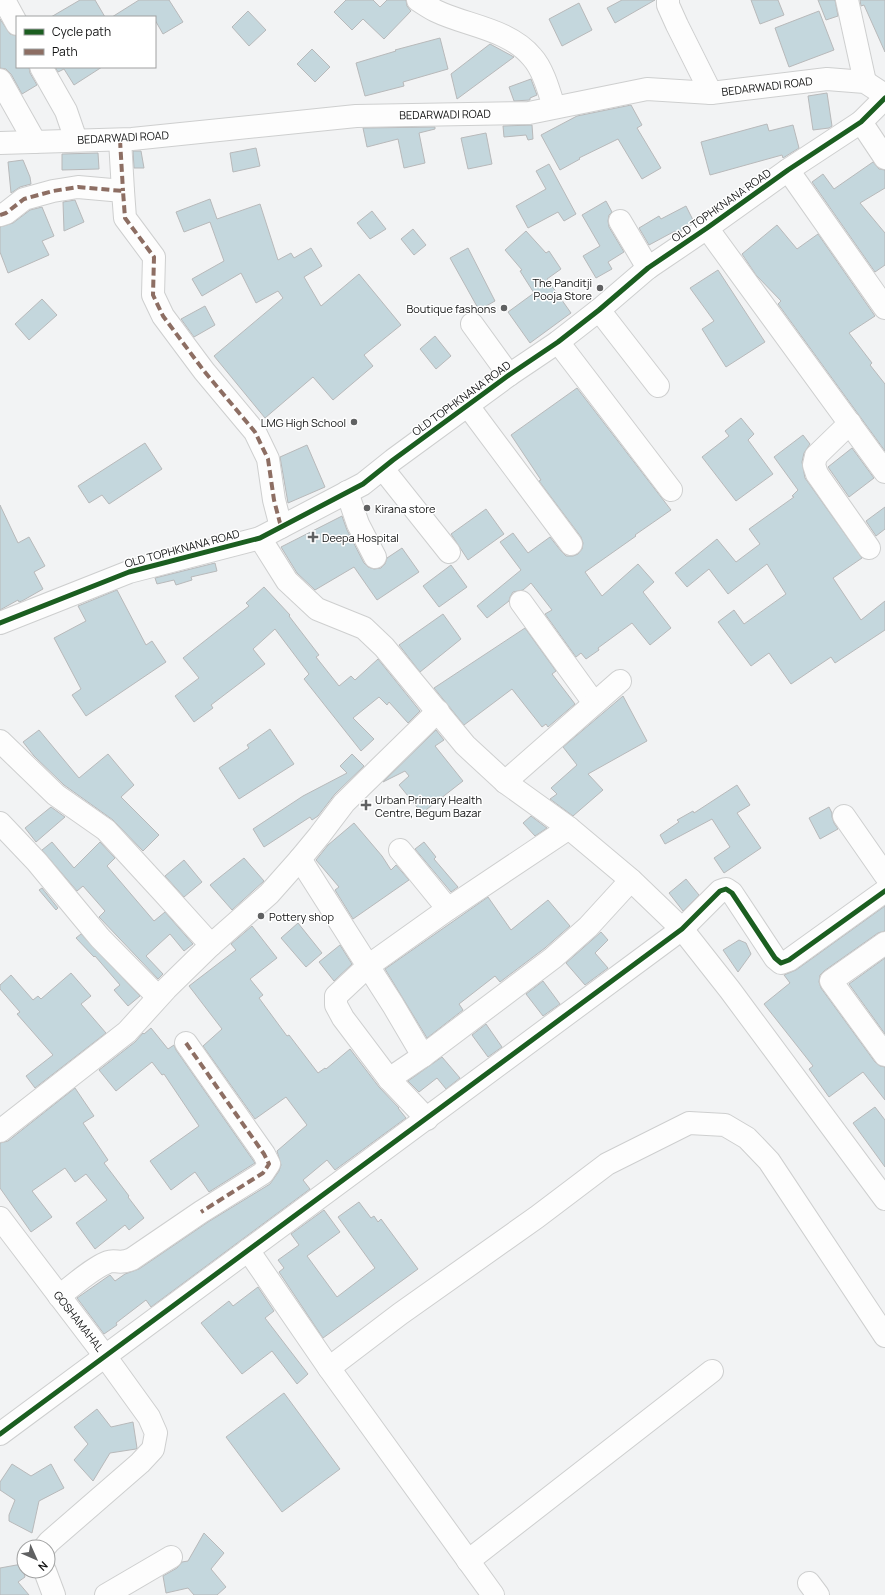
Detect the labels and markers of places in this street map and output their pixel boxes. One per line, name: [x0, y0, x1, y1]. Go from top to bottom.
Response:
place label: The Panditji Pooja Store: [532, 275, 593, 303]
marker: The Panditji Pooja Store: [595, 283, 605, 293]
place label: Boutique fashons: [407, 301, 496, 316]
marker: Boutique fashons: [499, 303, 509, 313]
place label: LMG High School: [261, 415, 346, 430]
marker: LMG High School: [349, 417, 359, 427]
place label: Kirana store: [375, 501, 436, 516]
marker: Kirana store: [362, 503, 372, 513]
place label: Deepa Hospital: [322, 530, 399, 545]
marker: Deepa Hospital: [307, 531, 319, 543]
place label: Urban Primary Health Centre, Begum Bazar: [375, 792, 482, 820]
marker: Urban Primary Health Centre, Begum Bazar: [360, 799, 372, 811]
place label: Pottery shop: [269, 909, 334, 924]
marker: Pottery shop: [256, 911, 266, 921]

